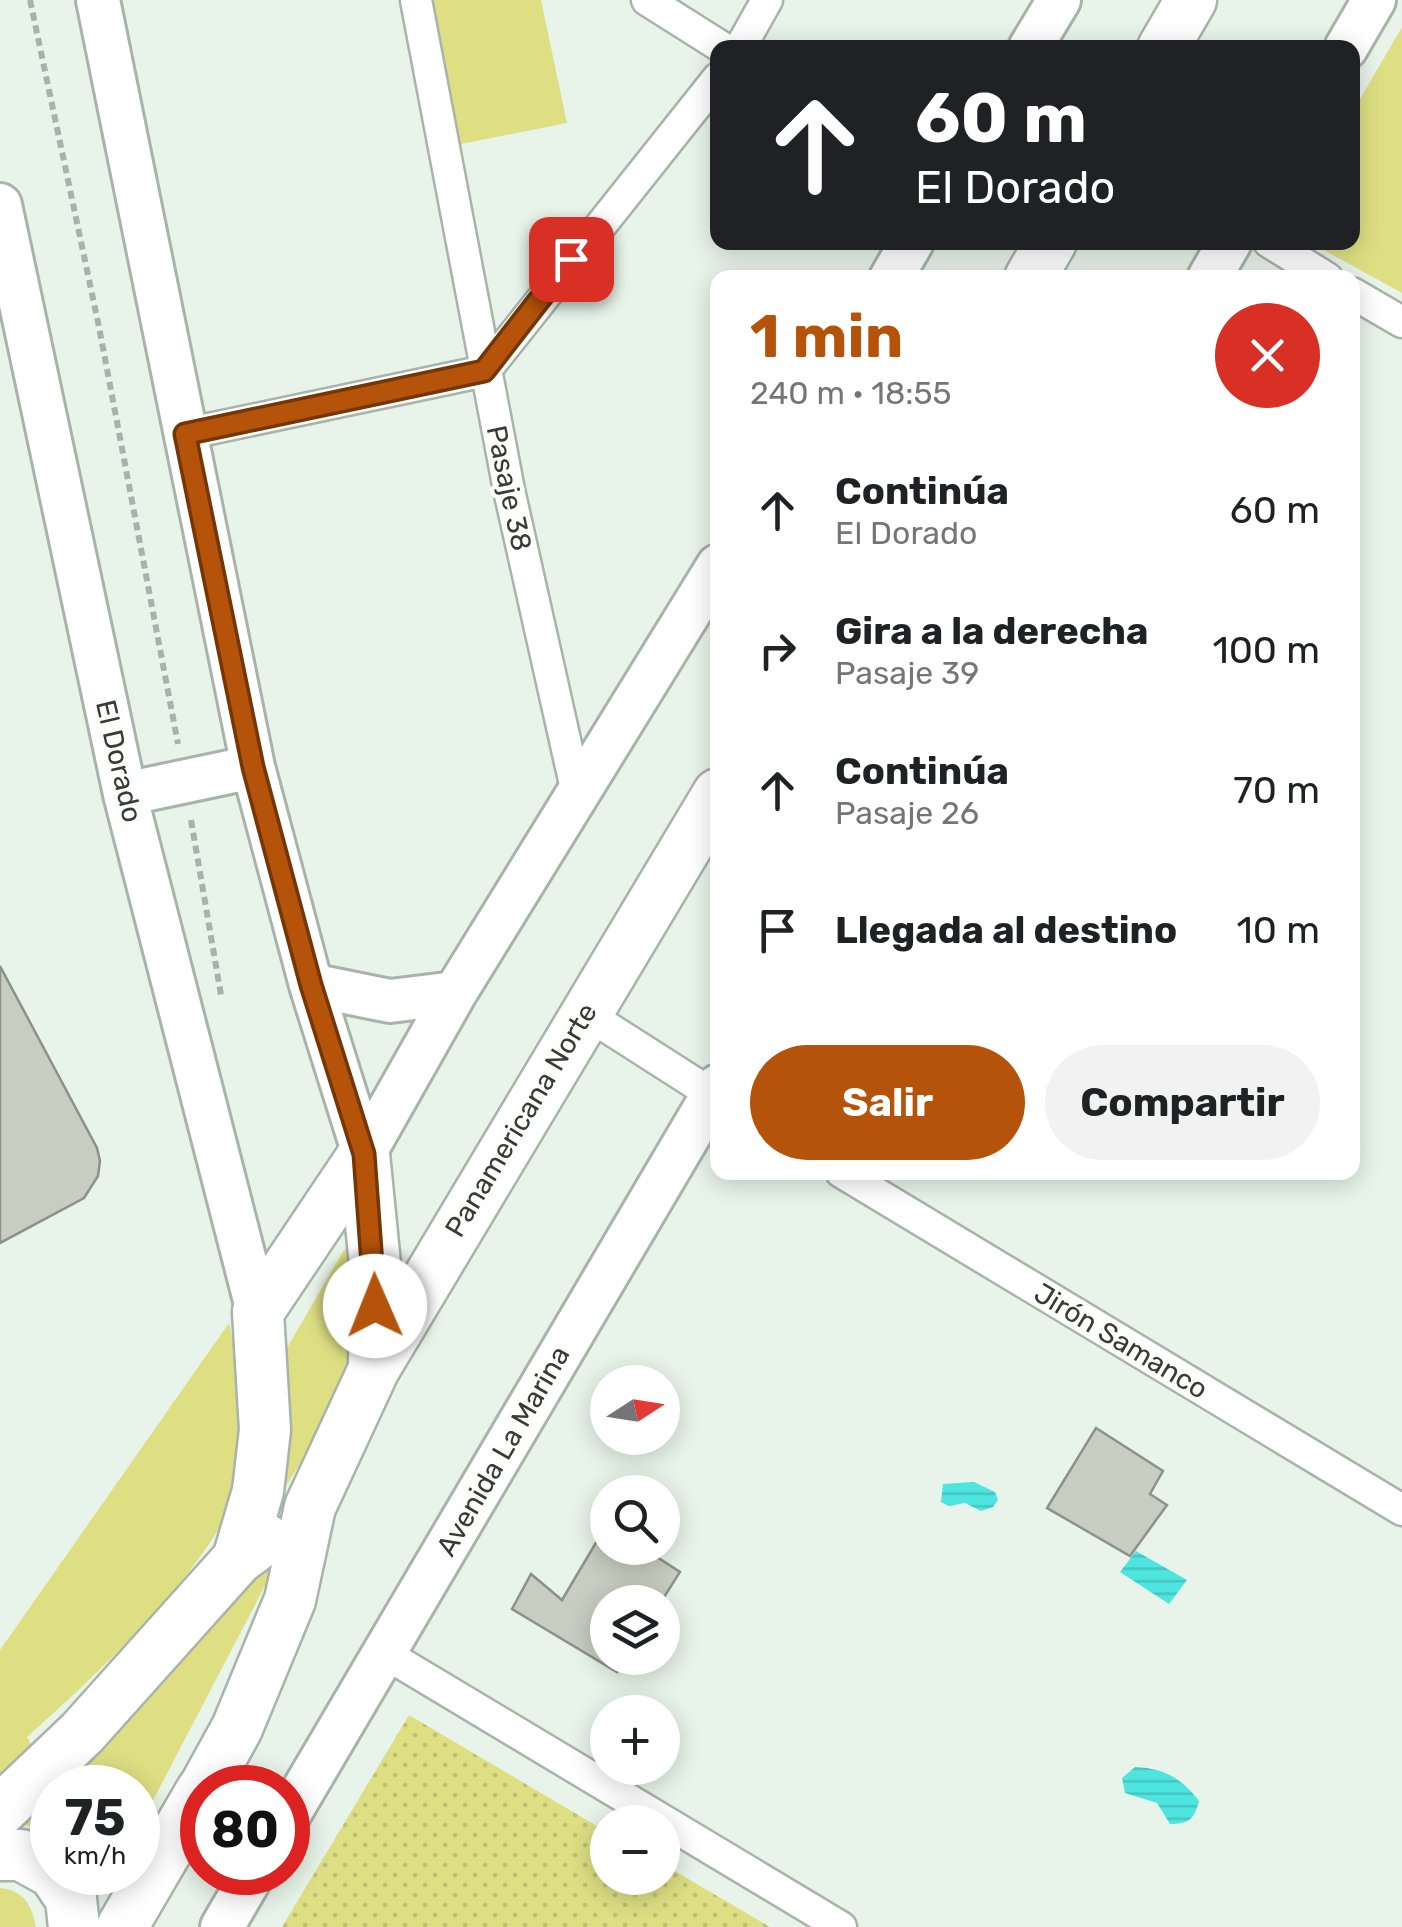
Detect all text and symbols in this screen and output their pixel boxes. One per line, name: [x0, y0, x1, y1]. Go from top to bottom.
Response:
text: 60 m: [915, 77, 1087, 160]
icon: ahead: [750, 80, 880, 210]
text: El Dorado: [915, 161, 1115, 214]
pin: [529, 217, 614, 302]
icon: arrive: [544, 232, 599, 287]
text: 1 min: [750, 301, 903, 372]
button: close: [1215, 303, 1320, 408]
text: 240 m · 18:55: [750, 374, 951, 412]
street label: Pasaje 38: [480, 422, 538, 554]
text: Continúa: [835, 468, 1009, 514]
icon: ahead: [750, 483, 805, 538]
text: 60 m: [1230, 487, 1320, 533]
text: El Dorado: [835, 514, 977, 552]
text: Gira a la derecha: [835, 608, 1148, 654]
icon: right: [750, 623, 805, 678]
text: 100 m: [1212, 627, 1320, 673]
text: Pasaje 39: [835, 654, 979, 692]
street label: El Dorado: [89, 697, 149, 825]
text: Continúa: [835, 748, 1009, 794]
icon: ahead: [750, 763, 805, 818]
text: 70 m: [1233, 767, 1320, 813]
text: Pasaje 26: [835, 794, 979, 832]
icon: arrive: [750, 903, 805, 958]
text: Llegada al destino: [835, 907, 1177, 953]
text: 10 m: [1237, 907, 1320, 953]
street label: Panamericana Norte: [438, 997, 604, 1243]
button: Salir: [750, 1045, 1025, 1160]
button: Compartir: [1045, 1045, 1320, 1160]
position arrow: [323, 1254, 427, 1358]
street label: Jirón Samanco: [1028, 1276, 1214, 1406]
street label: Avenida La Marina: [429, 1340, 577, 1562]
north arrow: [590, 1365, 680, 1455]
map controls: [590, 1365, 680, 1895]
button: search: [590, 1475, 680, 1565]
button: layers: [590, 1585, 680, 1675]
button: +: [590, 1695, 680, 1785]
speed limit sign: 80: [180, 1765, 310, 1895]
text: 75: [65, 1788, 125, 1848]
button: −: [590, 1805, 680, 1895]
text: km/h: [64, 1841, 126, 1870]

